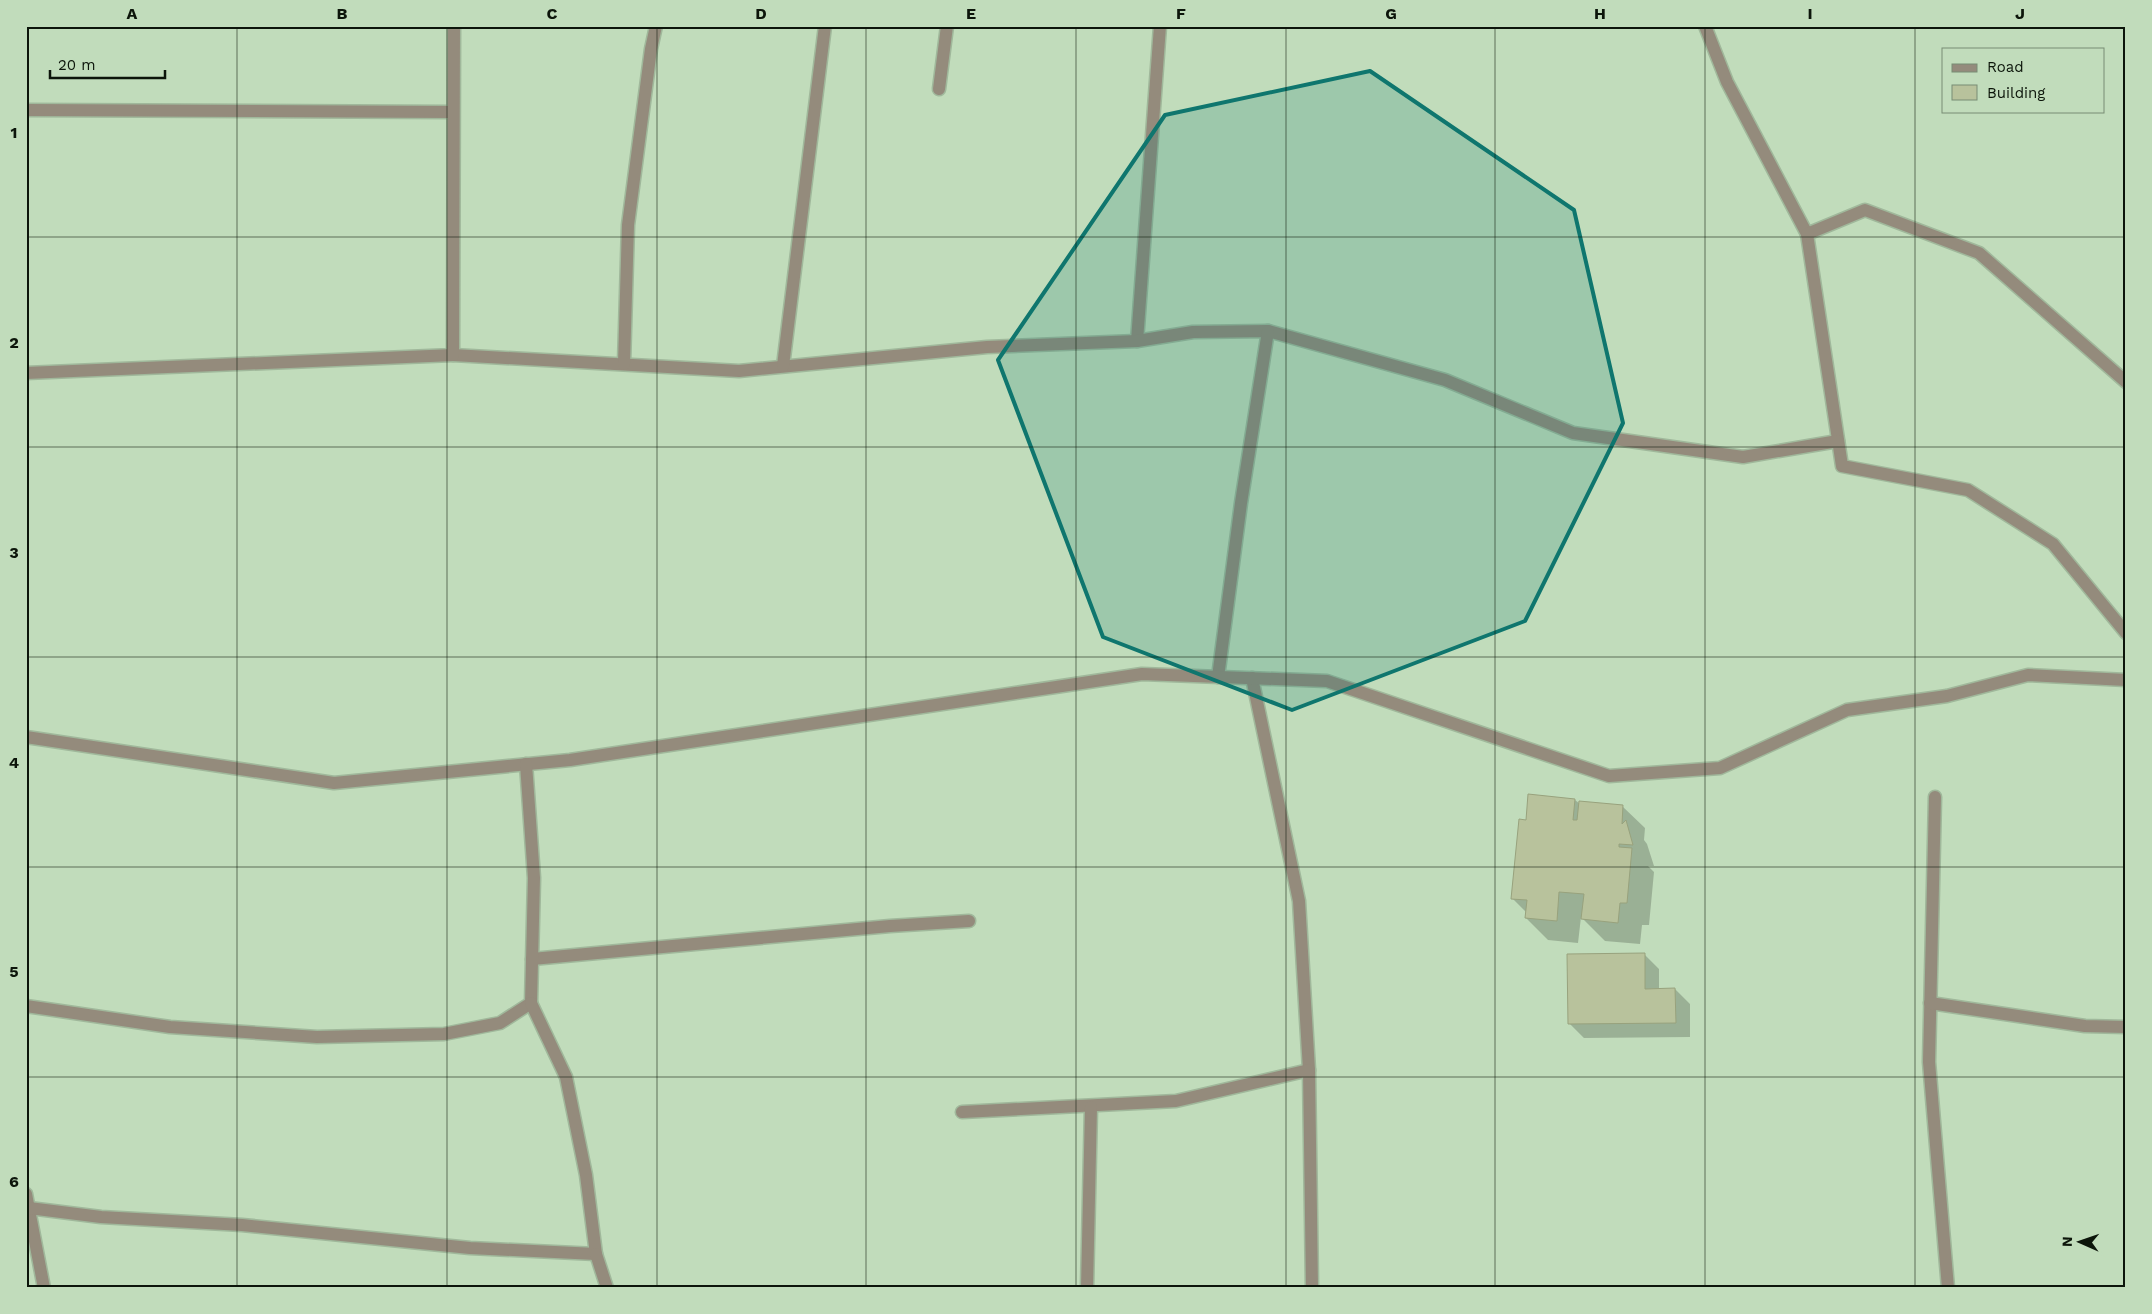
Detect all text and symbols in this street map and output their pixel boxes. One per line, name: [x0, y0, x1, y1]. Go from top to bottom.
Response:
text: A: [127, 4, 138, 23]
text: B: [337, 4, 348, 23]
text: C: [547, 4, 558, 23]
text: D: [755, 4, 767, 23]
text: E: [966, 4, 976, 23]
text: F: [1176, 4, 1186, 23]
text: G: [1385, 4, 1397, 23]
text: H: [1594, 4, 1606, 23]
text: I: [1807, 4, 1813, 23]
text: J: [2015, 4, 2025, 23]
scale bar: [50, 48, 165, 80]
legend: [1942, 48, 2104, 112]
text: 20 m: [58, 56, 96, 74]
text: Road: [1987, 58, 2024, 76]
text: Building: [1987, 84, 2045, 102]
text: 1: [11, 123, 17, 142]
text: 2: [9, 333, 19, 352]
text: 3: [9, 543, 19, 562]
text: 4: [9, 753, 19, 772]
text: 5: [9, 962, 19, 981]
text: 6: [9, 1172, 19, 1191]
north arrow: [2054, 1216, 2104, 1266]
text: N: [2059, 1236, 2075, 1247]

